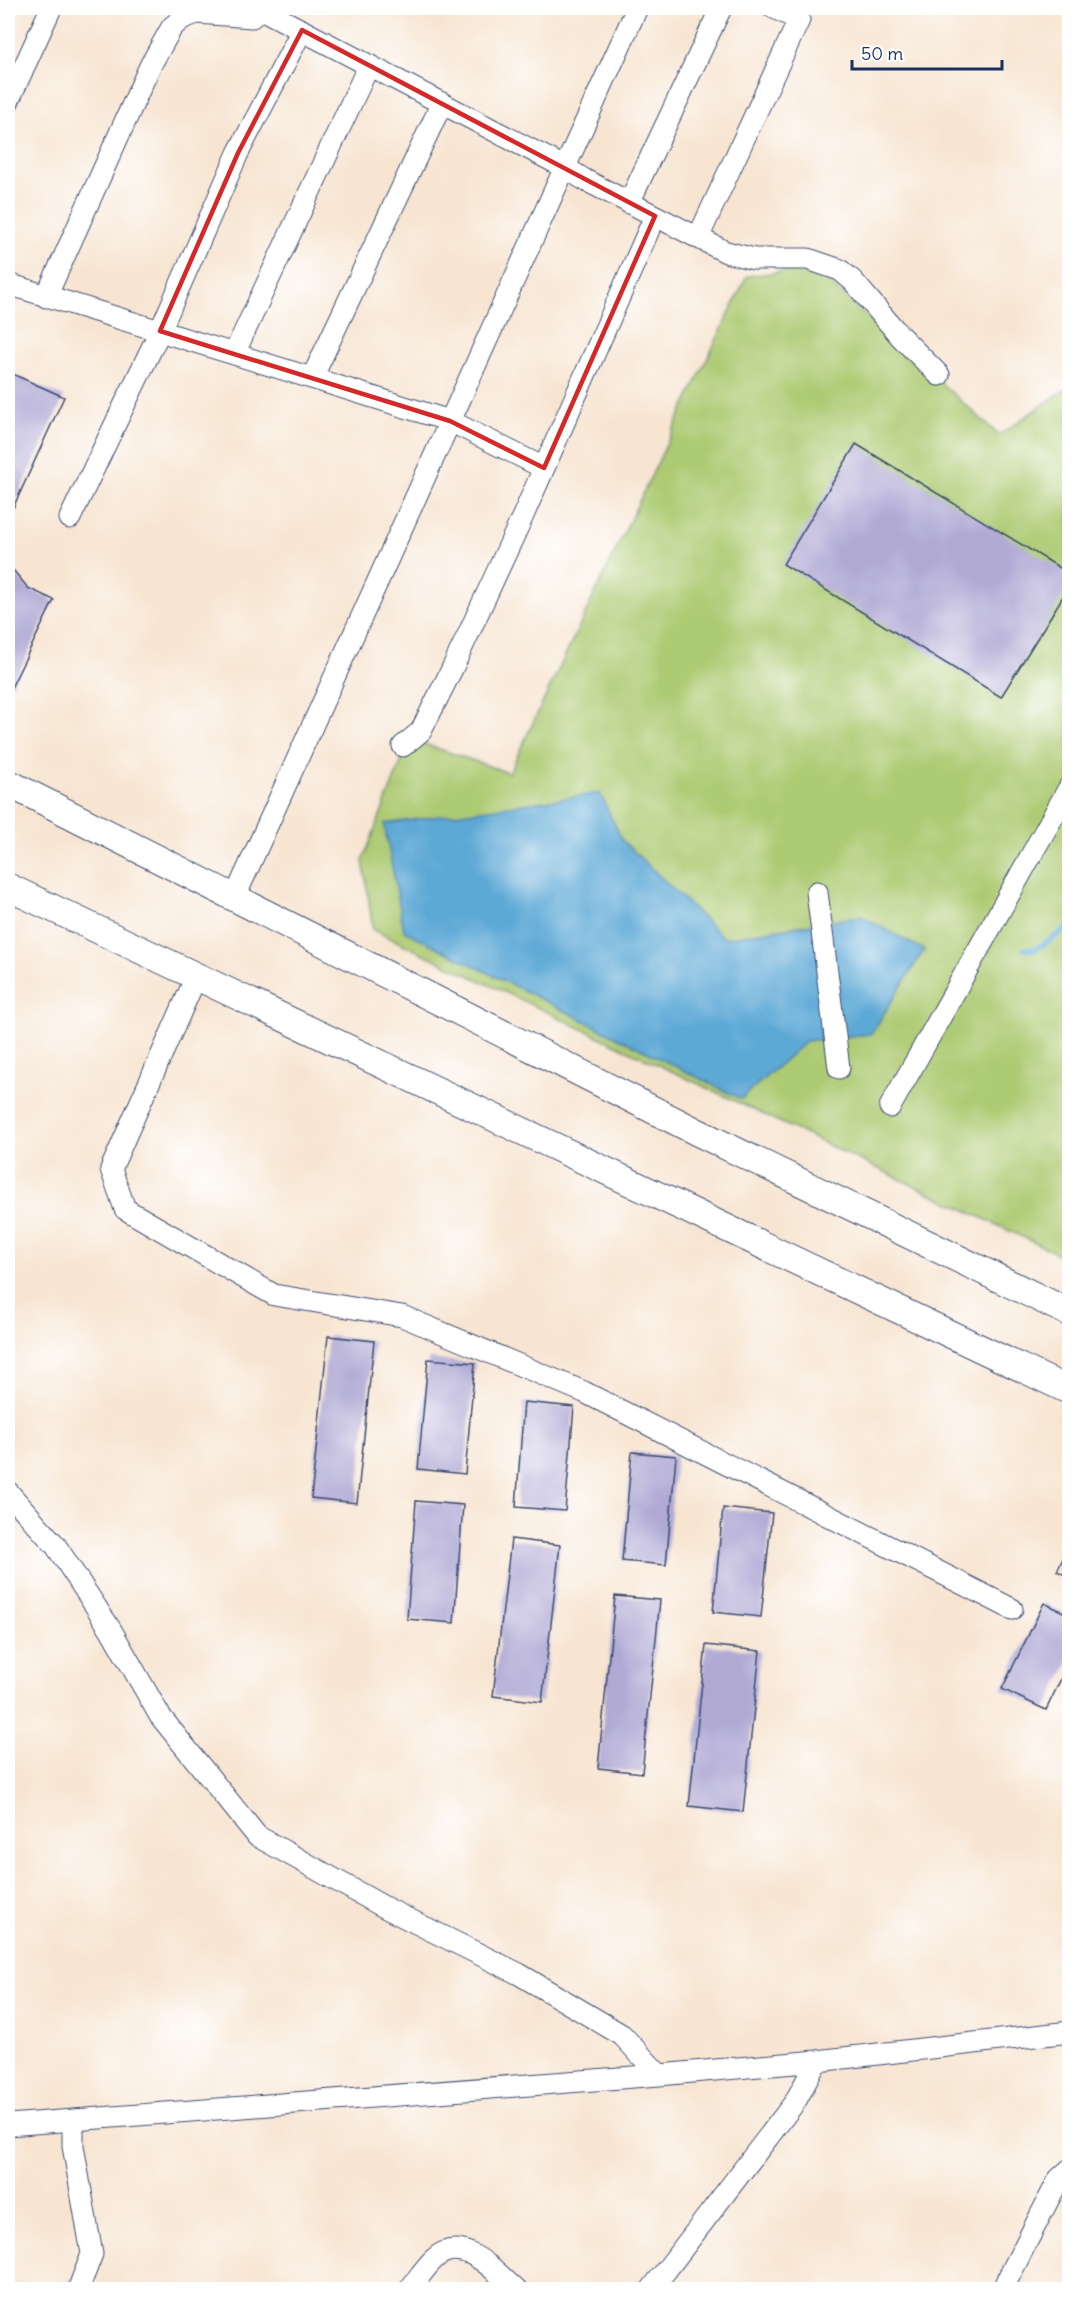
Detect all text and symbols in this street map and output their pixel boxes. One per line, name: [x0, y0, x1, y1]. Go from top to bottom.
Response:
scale bar: [852, 33, 1002, 71]
text: 50 m: [861, 42, 903, 65]

